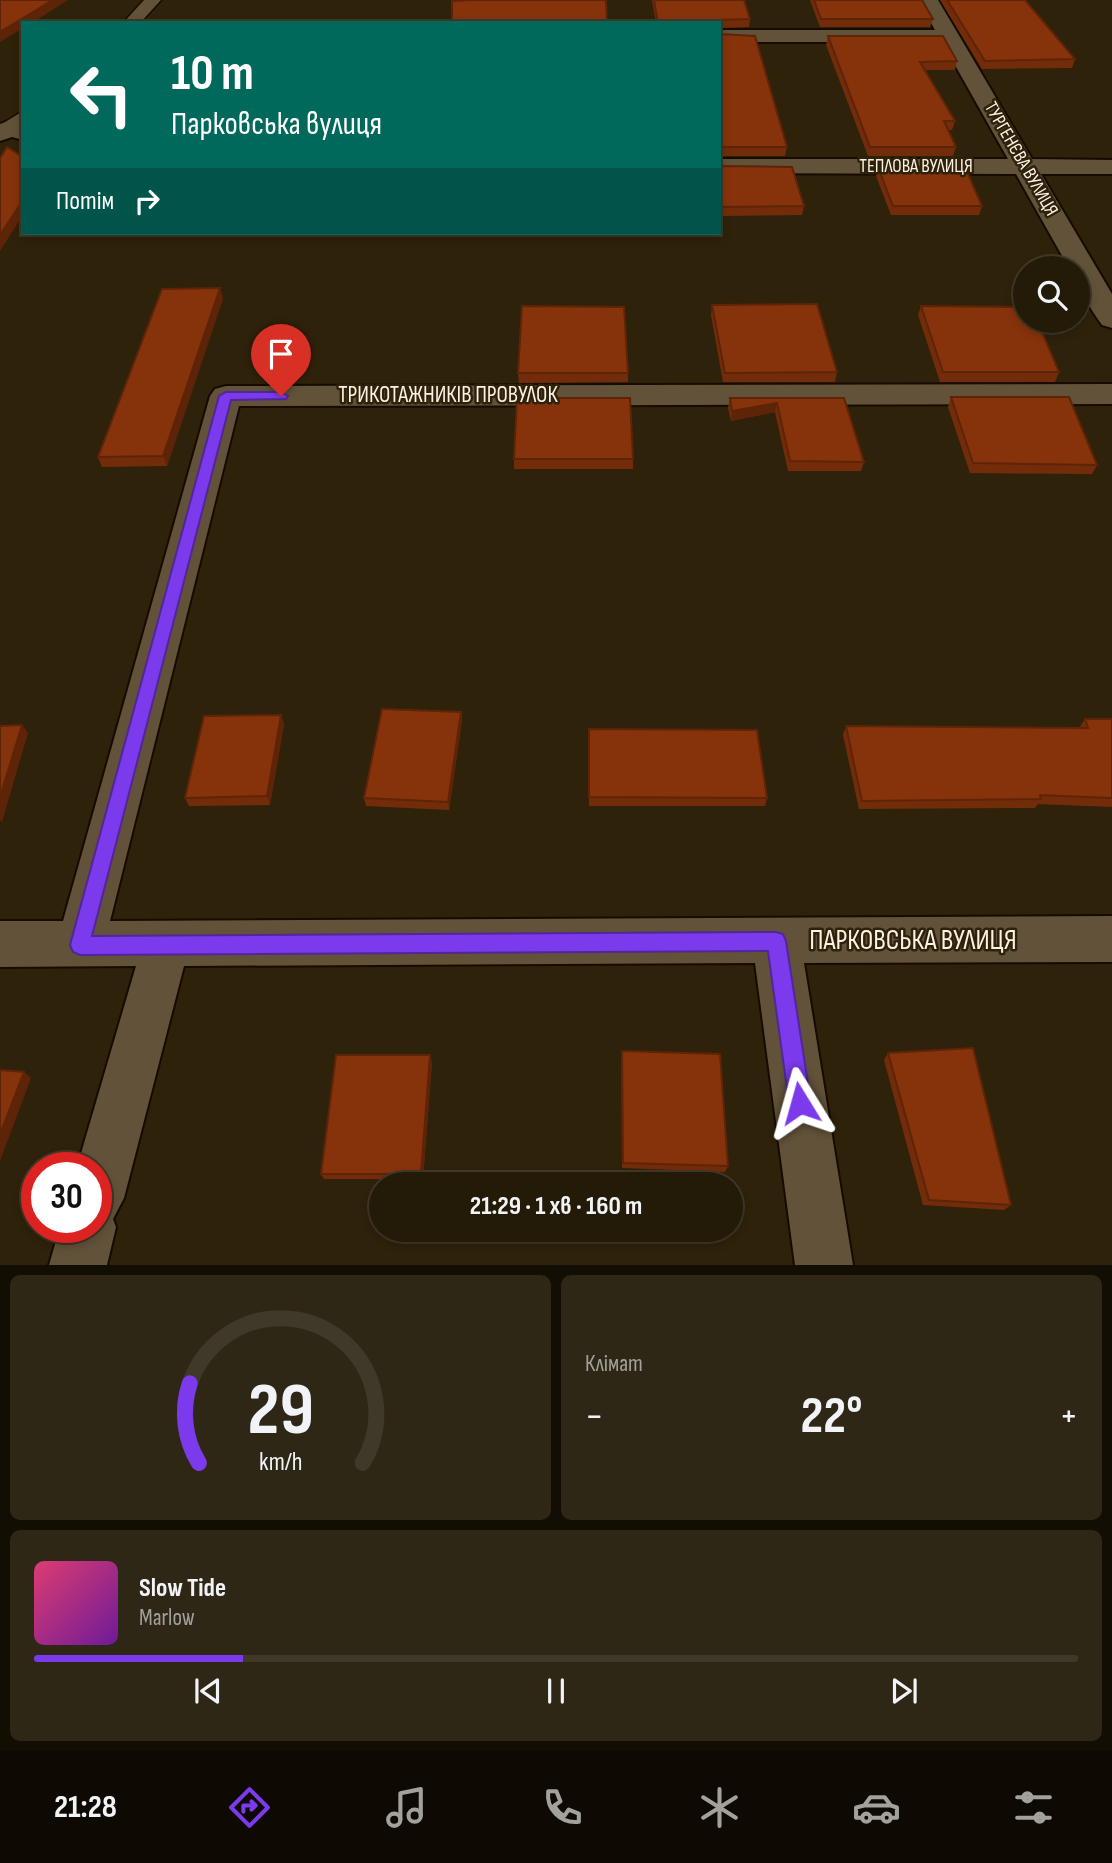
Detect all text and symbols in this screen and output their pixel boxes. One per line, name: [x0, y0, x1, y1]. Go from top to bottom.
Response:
text: 10 m: [171, 45, 254, 104]
icon: left: [56, 49, 147, 140]
street label: ТУРГЕНЄВА ВУЛИЦЯ: [979, 98, 1063, 220]
text: Парковська вулиця: [171, 105, 382, 144]
street label: ТЕПЛОВА ВУЛИЦЯ: [859, 155, 973, 178]
icon: right: [128, 182, 166, 220]
text: Потім: [56, 186, 114, 217]
map controls: [1013, 256, 1090, 333]
button: search: [1013, 256, 1090, 333]
pin: [251, 324, 311, 396]
icon: arrive: [262, 335, 300, 373]
street label: ТРИКОТАЖНИКІВ ПРОВУЛОК: [338, 381, 558, 409]
street label: ПАРКОВСЬКА ВУЛИЦЯ: [809, 924, 1017, 957]
position arrow: [763, 1066, 837, 1140]
speed limit sign: 30: [21, 1152, 112, 1243]
text: 21:29 · 1 хв · 160 m: [470, 1191, 642, 1222]
text: Клімат: [585, 1350, 643, 1378]
text: 29: [247, 1368, 314, 1456]
text: 22°: [800, 1385, 863, 1448]
text: −: [585, 1394, 604, 1439]
text: +: [1059, 1394, 1078, 1439]
text: km/h: [259, 1447, 302, 1478]
text: Slow Tide: [139, 1573, 226, 1604]
text: Marlow: [139, 1604, 195, 1632]
icon: previous: [189, 1672, 227, 1710]
icon: pause: [537, 1672, 575, 1710]
icon: next: [885, 1672, 923, 1710]
icon: directions: [225, 1783, 274, 1832]
icon: music: [382, 1783, 431, 1832]
icon: phone: [538, 1783, 587, 1832]
icon: climate: [695, 1783, 744, 1832]
icon: car: [852, 1783, 901, 1832]
icon: filters: [1009, 1783, 1058, 1832]
text: 21:28: [54, 1788, 117, 1827]

